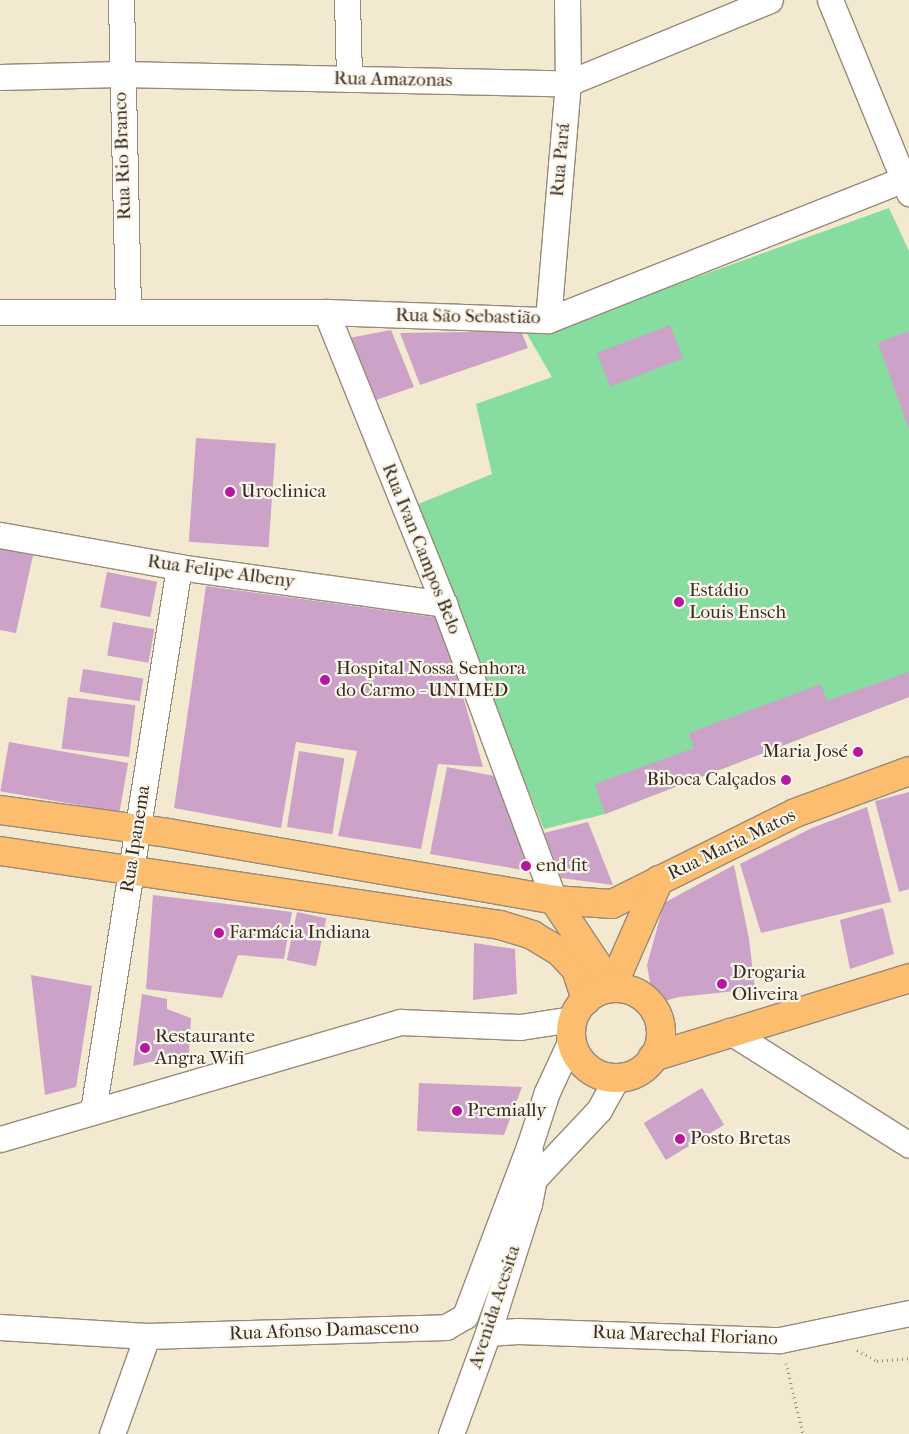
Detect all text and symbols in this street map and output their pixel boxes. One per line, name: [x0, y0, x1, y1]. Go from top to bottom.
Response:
street label: Rua Amazonas: [333, 68, 453, 92]
street label: Rua Rio Branco: [109, 92, 137, 220]
street label: Rua Pará: [546, 122, 576, 198]
street label: Rua São Sebastião: [395, 304, 541, 330]
street label: Rua Ivan Campos Belo: [376, 460, 466, 638]
place label: Uroclinica: [241, 481, 326, 503]
marker: Uroclinica: [223, 485, 237, 499]
street label: Rua Felipe Albeny: [146, 550, 296, 594]
place label: Estádio Louis Ensch: [689, 580, 786, 624]
marker: Estádio Louis Ensch: [673, 596, 685, 608]
place label: Hospital Nossa Senhora do Carmo - UNIMED: [336, 658, 526, 702]
marker: Hospital Nossa Senhora do Carmo - UNIMED: [318, 673, 332, 687]
place label: Maria José: [762, 741, 848, 763]
marker: Maria José: [852, 746, 864, 758]
place label: Biboca Calçados: [646, 769, 776, 791]
marker: Biboca Calçados: [780, 774, 792, 786]
street label: Rua Ipanema: [116, 784, 156, 894]
street label: Rua Maria Matos: [664, 804, 800, 886]
place label: end fit: [536, 855, 588, 877]
marker: end fit: [520, 860, 532, 872]
place label: Farmácia Indiana: [229, 922, 370, 944]
marker: Farmácia Indiana: [213, 927, 225, 939]
place label: Drogaria Oliveira: [732, 962, 806, 1006]
marker: Drogaria Oliveira: [716, 978, 728, 990]
place label: Restaurante Angra Wifi: [155, 1026, 255, 1070]
marker: Restaurante Angra Wifi: [139, 1042, 151, 1054]
place label: Premially: [467, 1100, 546, 1122]
marker: Premially: [451, 1105, 463, 1117]
place label: Posto Bretas: [690, 1128, 790, 1150]
marker: Posto Bretas: [674, 1133, 686, 1145]
street label: Avenida Acesita: [464, 1242, 526, 1372]
street label: Rua Afonso Damasceno: [229, 1316, 419, 1346]
street label: Rua Marechal Floriano: [592, 1321, 778, 1351]

